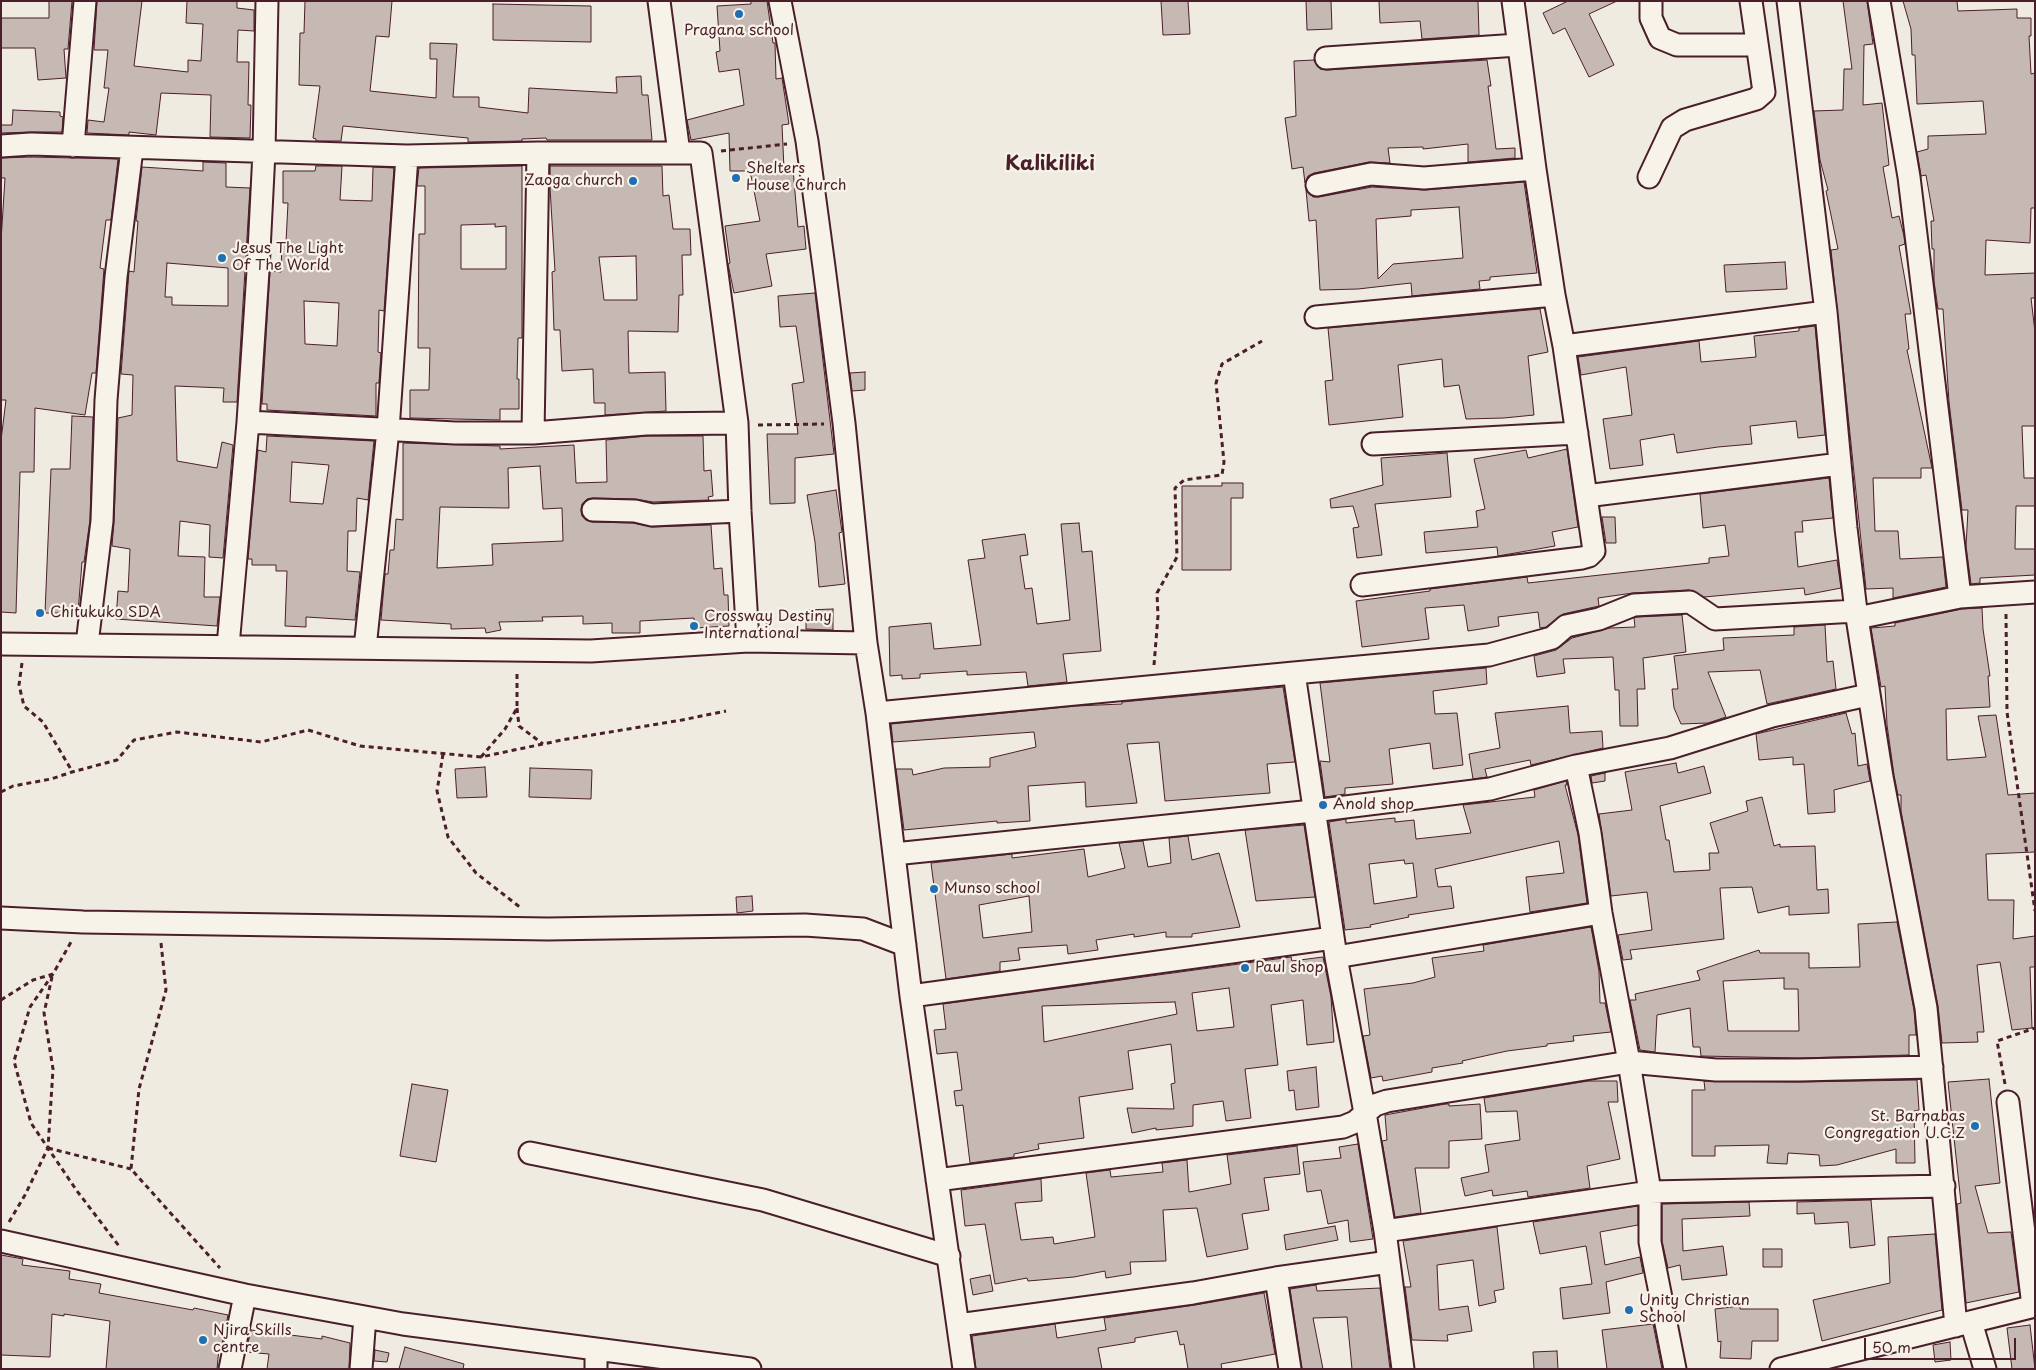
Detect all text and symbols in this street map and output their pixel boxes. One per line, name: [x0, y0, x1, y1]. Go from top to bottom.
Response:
marker: Pragana school: [733, 8, 745, 20]
place label: Pragana school: [684, 22, 794, 40]
district label: Kalikiliki: [1005, 152, 1095, 176]
place label: Shelters House Church: [746, 160, 846, 195]
place label: Zaoga church: [525, 172, 623, 190]
marker: Shelters House Church: [730, 172, 742, 184]
marker: Zaoga church: [627, 175, 639, 187]
place label: Jesus The Light Of The World: [232, 240, 344, 275]
marker: Jesus The Light Of The World: [216, 252, 228, 264]
place label: Chitukuko SDA: [50, 604, 161, 622]
marker: Chitukuko SDA: [34, 607, 46, 619]
place label: Crossway Destiny International: [704, 608, 832, 643]
marker: Crossway Destiny International: [688, 620, 700, 632]
place label: Anold shop: [1333, 796, 1414, 814]
marker: Anold shop: [1317, 799, 1329, 811]
place label: Munso school: [944, 880, 1040, 898]
marker: Munso school: [928, 883, 940, 895]
place label: Paul shop: [1255, 959, 1323, 977]
marker: Paul shop: [1239, 962, 1251, 974]
place label: St. Barnabas Congregation U.C.Z: [1824, 1108, 1965, 1143]
marker: St. Barnabas Congregation U.C.Z: [1969, 1120, 1981, 1132]
place label: Unity Christian School: [1639, 1292, 1750, 1327]
marker: Unity Christian School: [1623, 1304, 1635, 1316]
place label: Njira Skills centre: [213, 1322, 291, 1357]
scale bar: [1866, 1328, 2018, 1360]
marker: Njira Skills centre: [197, 1334, 209, 1346]
text: 50 m: [1872, 1335, 1911, 1358]

